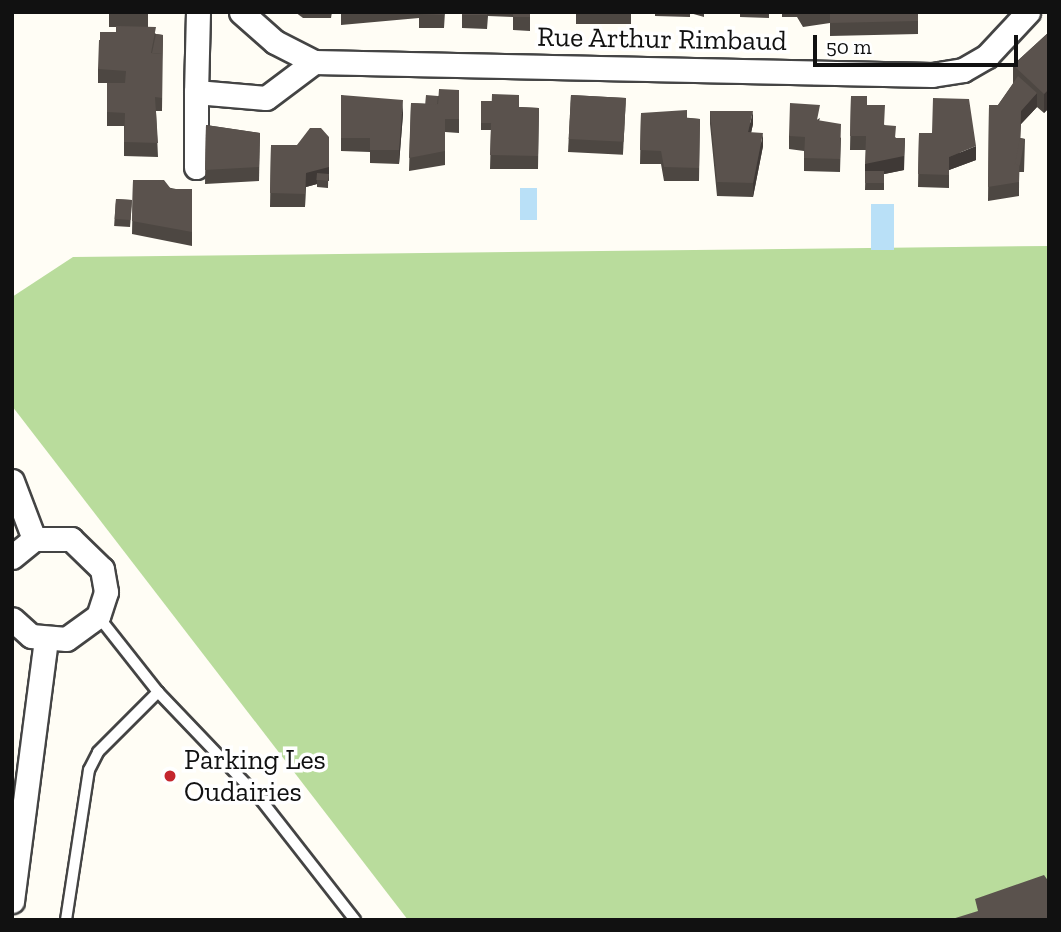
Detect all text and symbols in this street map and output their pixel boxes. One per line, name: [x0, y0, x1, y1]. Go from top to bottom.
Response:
street label: Rue Arthur Rimbaud: [536, 20, 788, 58]
scale bar: [816, 21, 1021, 65]
text: 50 m: [826, 34, 872, 59]
place label: Parking Les Oudairies: [184, 743, 326, 809]
marker: Parking Les Oudairies: [162, 768, 178, 784]

